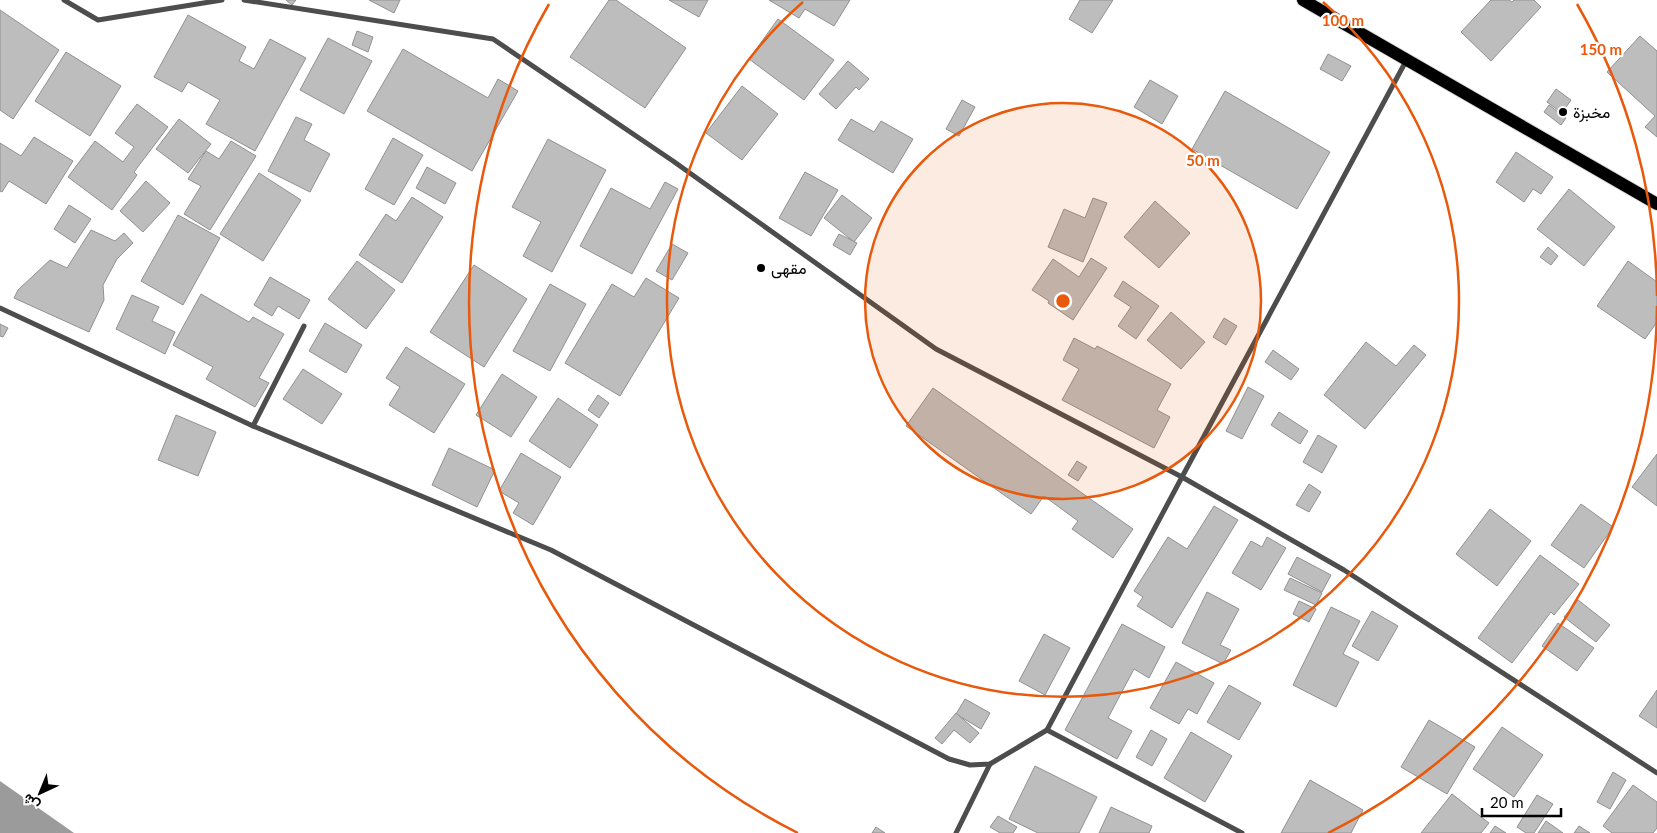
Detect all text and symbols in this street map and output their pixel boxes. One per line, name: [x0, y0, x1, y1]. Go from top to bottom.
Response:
text: 100 m: [1322, 11, 1364, 29]
text: 150 m: [1580, 40, 1622, 58]
place label: مخبزة: [1573, 102, 1610, 123]
marker: مخبزة: [1557, 106, 1569, 118]
text: 50 m: [1186, 151, 1220, 169]
place label: مقهى: [771, 258, 806, 279]
marker: مقهى: [755, 262, 767, 274]
centre of rings: [1054, 292, 1072, 310]
north arrow: [15, 768, 65, 818]
scale bar: [1482, 786, 1561, 818]
text: ش: [19, 790, 43, 815]
text: 20 m: [1490, 793, 1524, 811]

